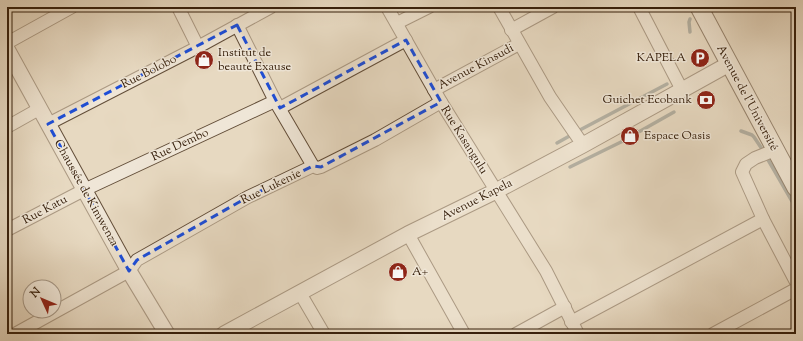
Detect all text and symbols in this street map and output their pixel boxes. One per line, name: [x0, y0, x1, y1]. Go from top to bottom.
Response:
street label: Avenue Kinsudi: [435, 39, 518, 95]
street label: Avenue de l’Université: [711, 42, 783, 155]
place label: Institut de beauté Exause: [218, 44, 292, 76]
parking icon: KAPELA: [689, 47, 711, 69]
shop icon: Institut de beauté Exause: [193, 49, 215, 71]
place label: KAPELA: [637, 49, 686, 67]
street label: Rue Bolobo: [118, 50, 180, 94]
bank icon: Guichet Ecobank: [695, 89, 717, 111]
place label: Guichet Ecobank: [603, 91, 692, 109]
street label: Rue Kasangulu: [436, 102, 492, 178]
street label: Rue Dembo: [148, 124, 212, 166]
shop icon: Espace Oasis: [619, 125, 641, 147]
place label: Espace Oasis: [644, 127, 710, 145]
street label: Chaussée de Kimwenza: [49, 136, 123, 250]
street label: Rue Lukenie: [238, 164, 305, 209]
street label: Avenue Kapela: [438, 174, 516, 226]
street label: Rue Katu: [19, 191, 71, 229]
shop icon: A+: [387, 261, 409, 283]
place label: A+: [412, 263, 428, 281]
north arrow: [22, 279, 62, 319]
text: N: [26, 284, 44, 302]

